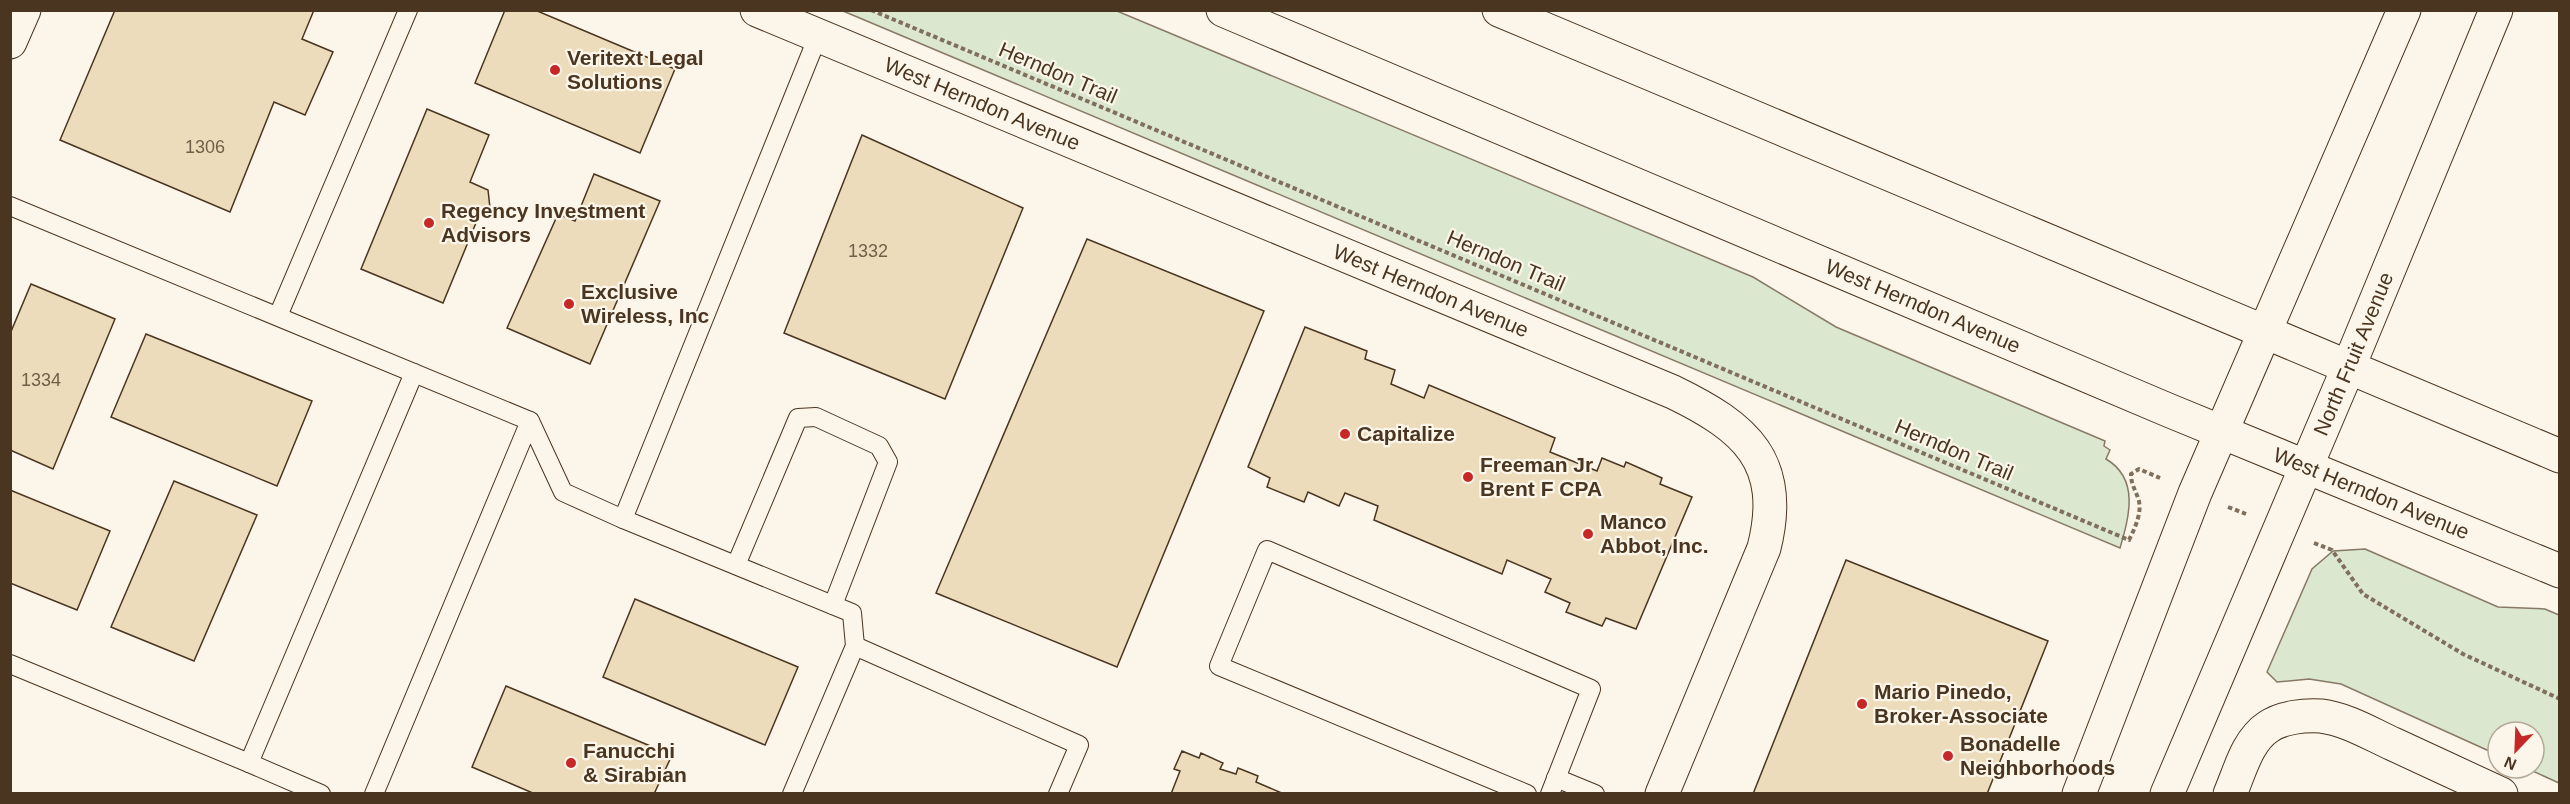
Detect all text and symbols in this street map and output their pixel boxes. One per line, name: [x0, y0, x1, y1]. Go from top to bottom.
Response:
street label: Herndon Trail: [996, 37, 1121, 108]
place label: Veritext Legal Solutions: [567, 46, 704, 93]
street label: West Herndon Avenue: [881, 53, 1084, 154]
marker: Veritext Legal Solutions: [548, 63, 562, 77]
house number: 1306: [185, 137, 225, 157]
place label: Regency Investment Advisors: [441, 199, 645, 246]
marker: Regency Investment Advisors: [422, 216, 436, 230]
street label: Herndon Trail: [1444, 225, 1569, 296]
street label: West Herndon Avenue: [1330, 240, 1532, 341]
house number: 1332: [848, 241, 888, 261]
street label: West Herndon Avenue: [1822, 254, 2024, 357]
street label: North Fruit Avenue: [2309, 269, 2397, 439]
place label: Exclusive Wireless, Inc: [581, 280, 710, 327]
marker: Exclusive Wireless, Inc: [562, 297, 576, 311]
house number: 1334: [21, 370, 61, 390]
street label: Herndon Trail: [1892, 414, 2017, 485]
place label: Capitalize: [1357, 422, 1455, 445]
marker: Capitalize: [1338, 427, 1352, 441]
street label: West Herndon Avenue: [2270, 443, 2473, 543]
place label: Freeman Jr Brent F CPA: [1480, 453, 1602, 500]
marker: Freeman Jr Brent F CPA: [1461, 470, 1475, 484]
place label: Manco Abbot, Inc.: [1600, 510, 1709, 557]
marker: Manco Abbot, Inc.: [1581, 527, 1595, 541]
place label: Mario Pinedo, Broker-Associate: [1874, 680, 2048, 727]
marker: Mario Pinedo, Broker-Associate: [1855, 697, 1869, 711]
north arrow: [2486, 720, 2546, 780]
place label: Bonadelle Neighborhoods: [1960, 732, 2115, 779]
place label: Fanucchi & Sirabian: [583, 739, 687, 786]
marker: Bonadelle Neighborhoods: [1941, 749, 1955, 763]
text: N: [2502, 753, 2519, 773]
marker: Fanucchi & Sirabian: [564, 756, 578, 770]

